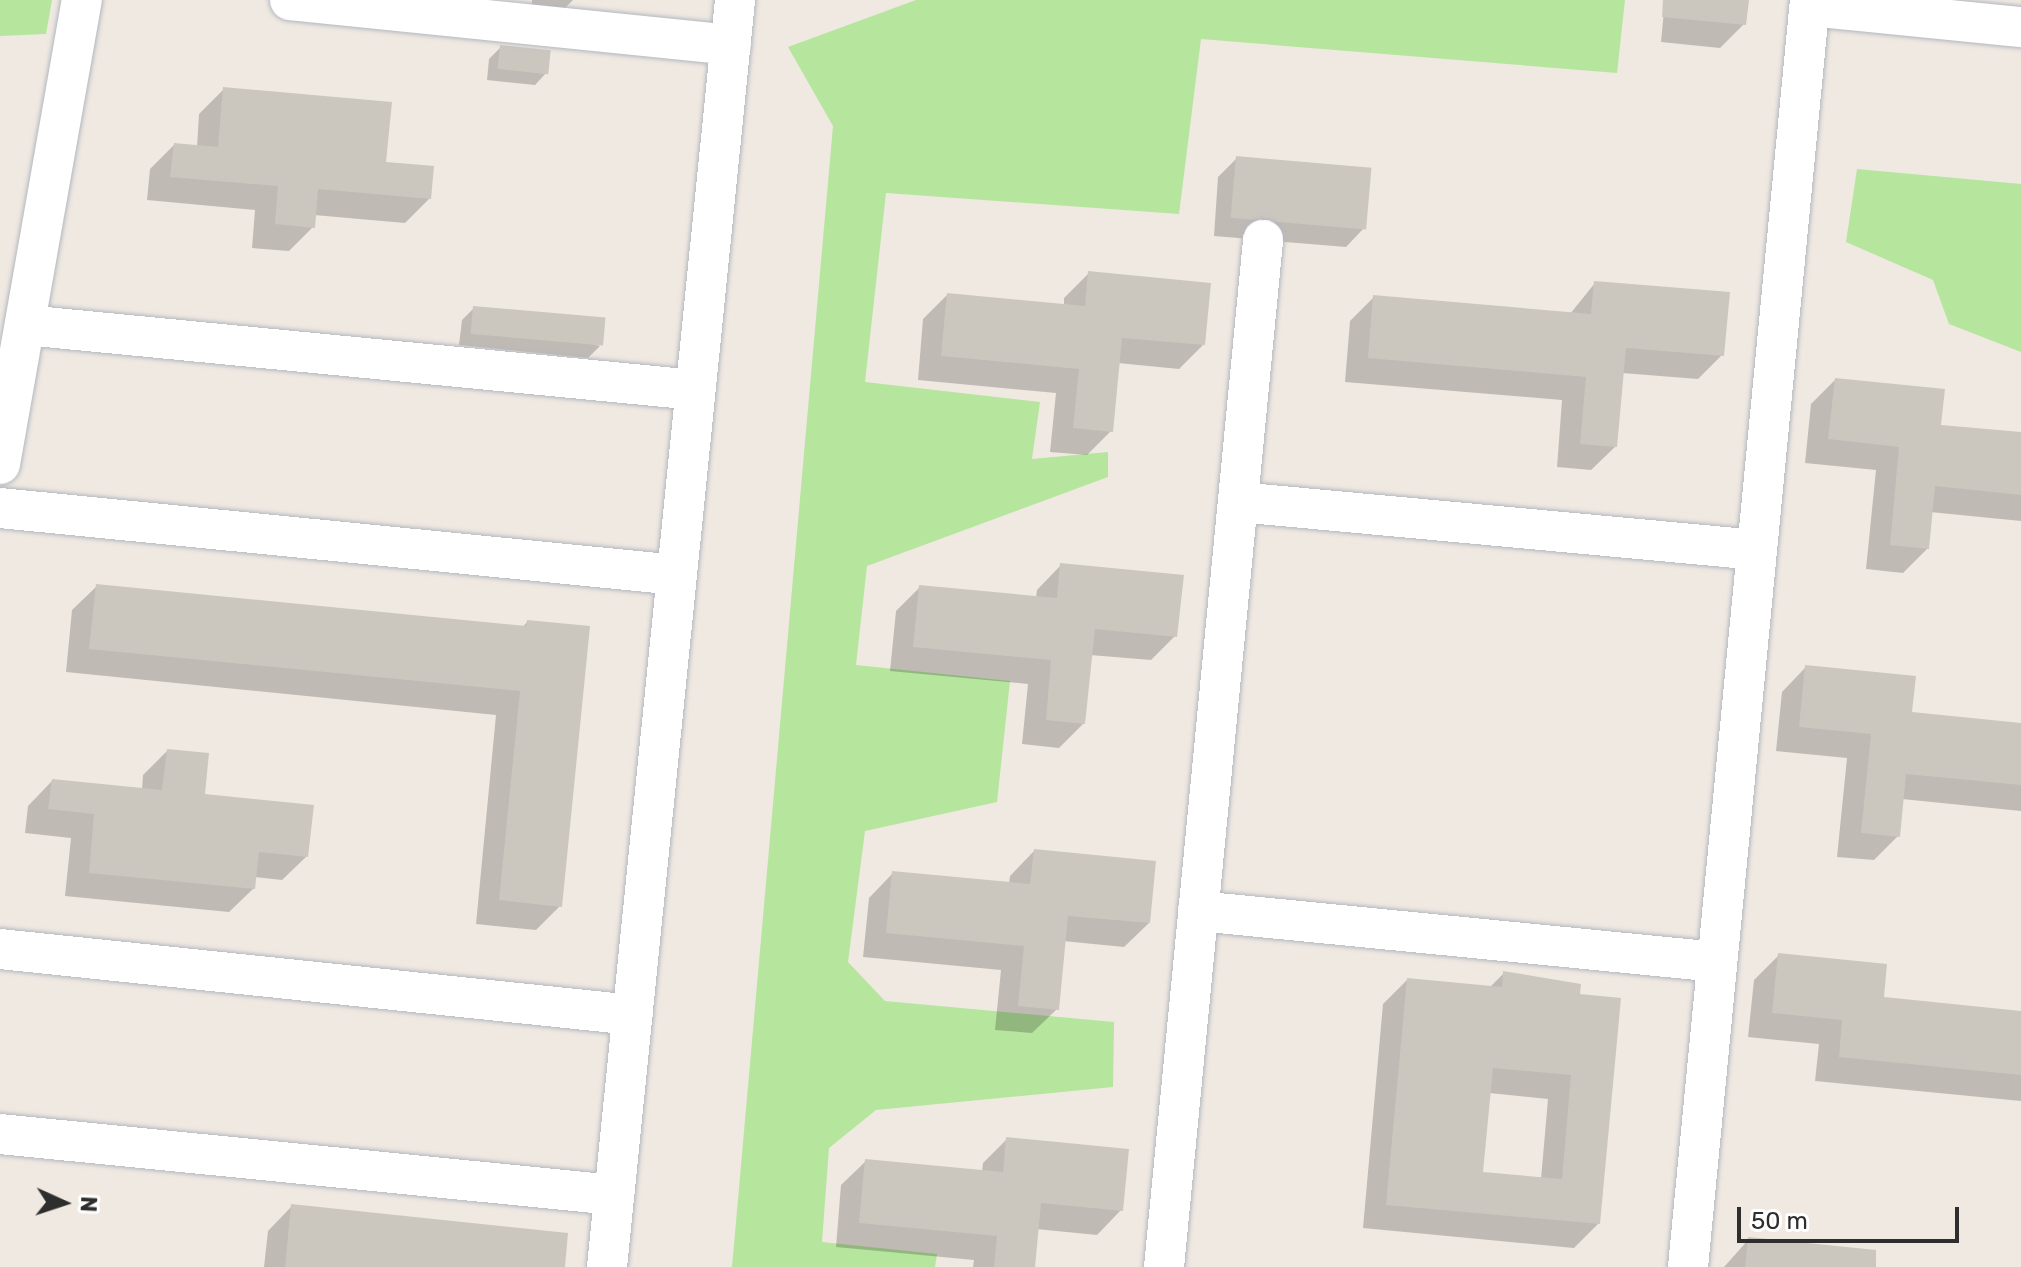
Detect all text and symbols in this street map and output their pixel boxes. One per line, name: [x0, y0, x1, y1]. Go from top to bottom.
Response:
north arrow: [24, 1163, 104, 1243]
scale bar: [1741, 1191, 1963, 1241]
text: N: [75, 1196, 102, 1213]
text: 50 m: [1751, 1207, 1808, 1235]

